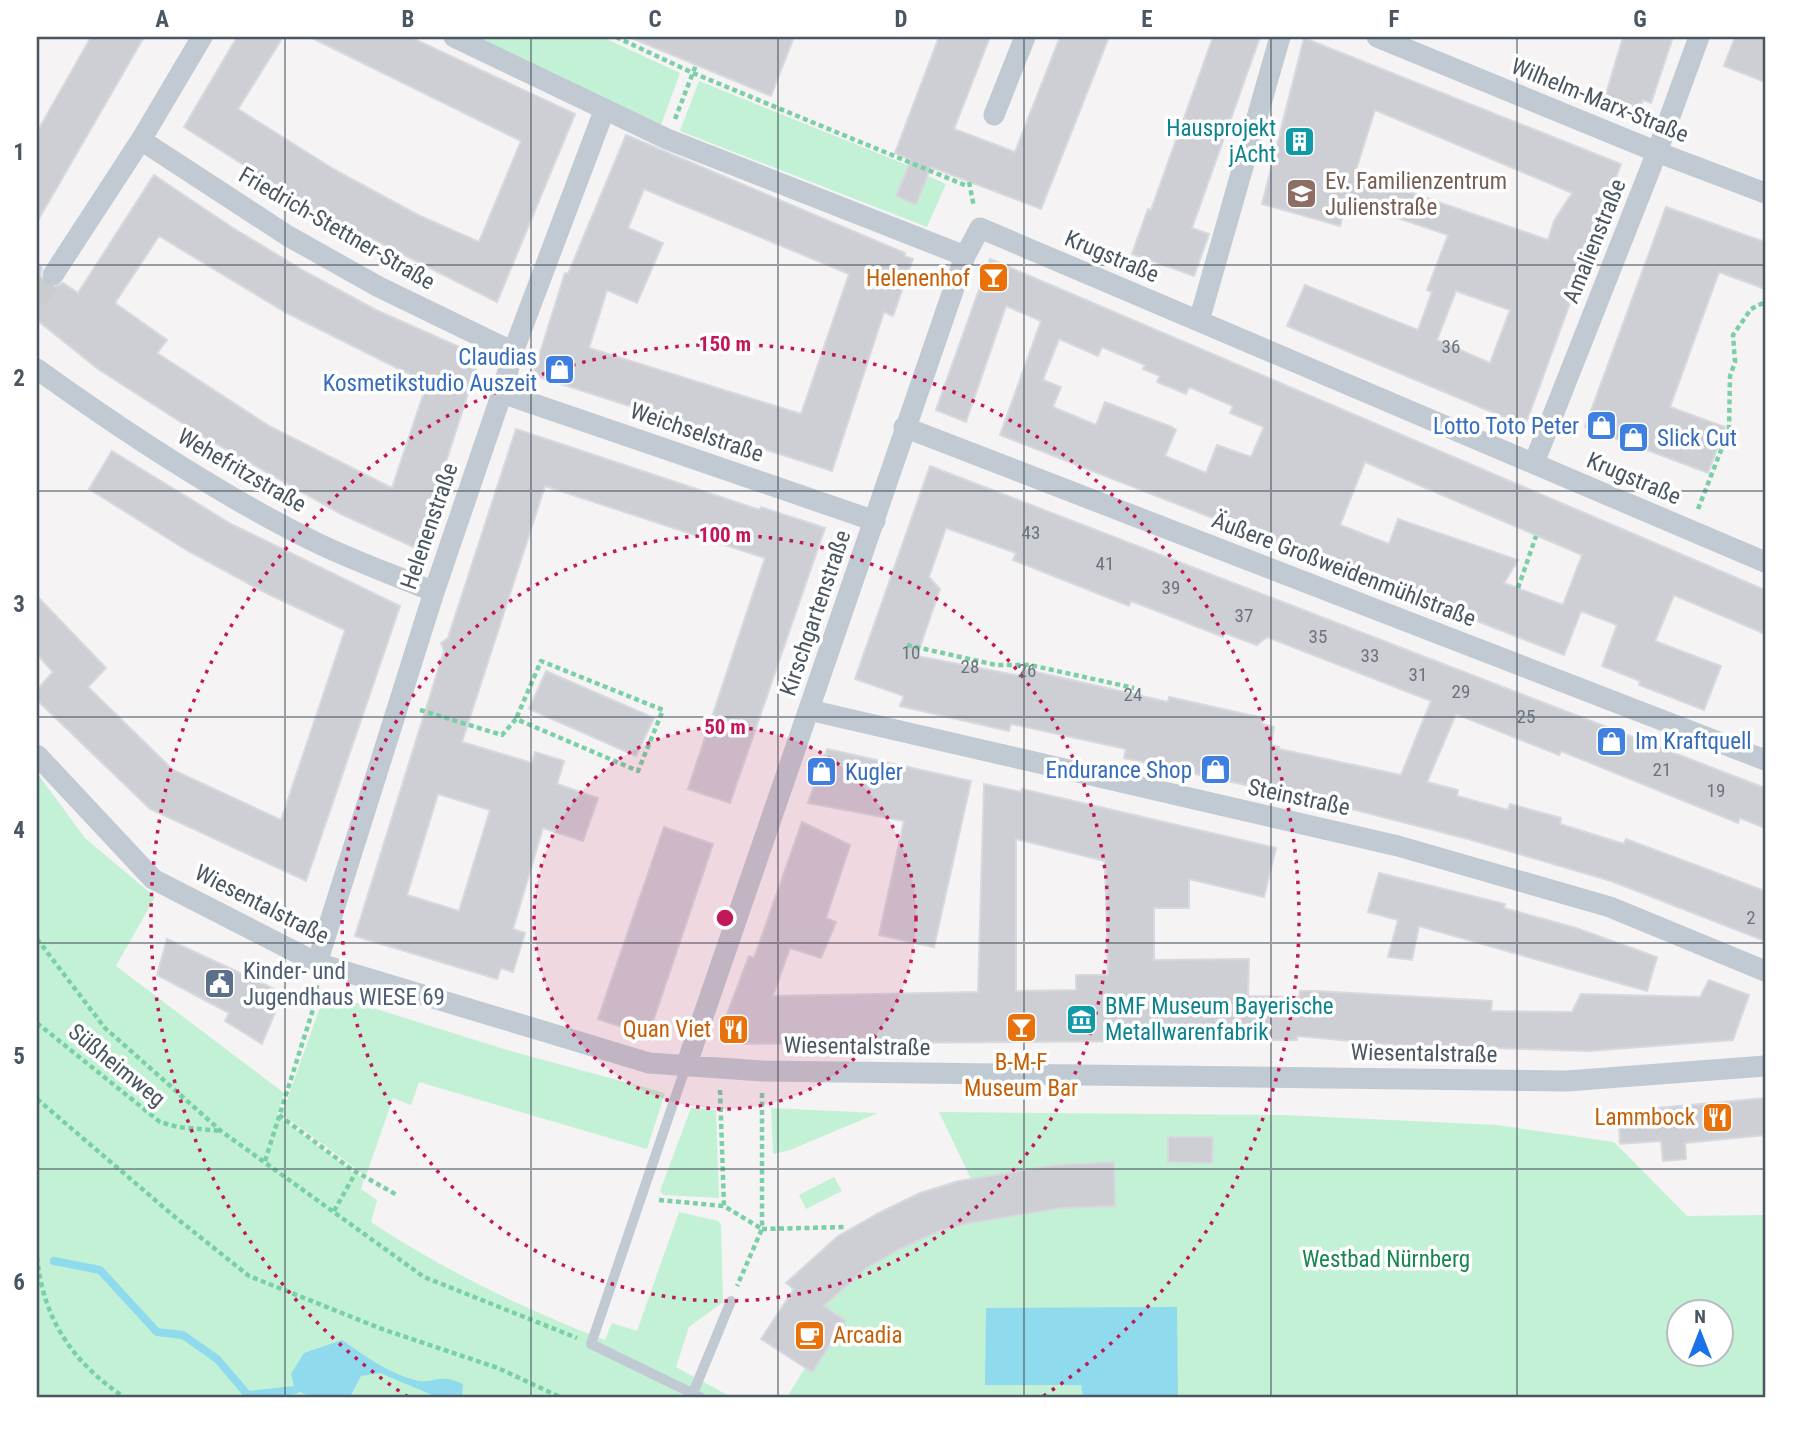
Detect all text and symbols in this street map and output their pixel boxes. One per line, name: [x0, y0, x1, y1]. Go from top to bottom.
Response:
text: A: [155, 6, 169, 33]
text: B: [402, 6, 414, 33]
text: C: [648, 6, 662, 33]
text: D: [895, 6, 908, 33]
text: E: [1141, 6, 1153, 33]
text: F: [1389, 6, 1400, 33]
text: G: [1633, 6, 1647, 33]
street label: Wilhelm-Marx-Straße: [1507, 53, 1692, 148]
place label: Hausprojekt jAcht: [1166, 115, 1276, 168]
building icon: Hausprojekt jAcht: [1282, 124, 1316, 158]
text: 1: [13, 139, 25, 166]
street label: Friedrich-Stettner-Straße: [234, 161, 440, 296]
place label: Ev. Familienzentrum Julienstraße: [1325, 168, 1507, 221]
street label: Amalienstraße: [1557, 175, 1632, 307]
school or university icon: Ev. Familienzentrum Julienstraße: [1285, 177, 1319, 211]
street label: Krugstraße: [1061, 225, 1163, 288]
bar icon: Helenenhof: [976, 261, 1010, 295]
place label: Helenenhof: [866, 265, 971, 292]
text: 150 m: [699, 332, 751, 356]
house number: 36: [1442, 335, 1460, 358]
place label: Claudias Kosmetikstudio Auszeit: [323, 344, 537, 397]
shop icon: Claudias Kosmetikstudio Auszeit: [543, 353, 577, 387]
text: 2: [13, 365, 25, 392]
street label: Weichselstraße: [627, 397, 767, 468]
shop icon: Lotto Toto Peter: [1585, 409, 1619, 443]
place label: Lotto Toto Peter: [1433, 413, 1579, 440]
shop icon: Slick Cut: [1617, 421, 1651, 455]
street label: Wehefritzstraße: [173, 423, 311, 518]
place label: Slick Cut: [1657, 425, 1737, 452]
street label: Krugstraße: [1583, 447, 1685, 510]
street label: Helenenstraße: [395, 459, 464, 593]
street label: Äußere Großweidenmühlstraße: [1208, 507, 1480, 632]
house number: 43: [1022, 521, 1040, 544]
text: 100 m: [699, 523, 751, 547]
street label: Kirschgartenstraße: [774, 527, 856, 700]
house number: 41: [1096, 552, 1114, 575]
house number: 39: [1162, 576, 1180, 599]
text: 3: [13, 591, 25, 618]
house number: 37: [1235, 604, 1253, 627]
house number: 35: [1309, 625, 1327, 648]
house number: 10: [902, 641, 920, 664]
house number: 33: [1361, 644, 1379, 667]
house number: 28: [961, 655, 979, 678]
house number: 26: [1018, 659, 1036, 682]
house number: 31: [1409, 663, 1427, 686]
house number: 29: [1452, 680, 1470, 703]
house number: 24: [1124, 683, 1142, 706]
house number: 25: [1517, 705, 1535, 728]
text: 50 m: [704, 715, 746, 739]
shop icon: Im Kraftquell: [1595, 724, 1629, 758]
place label: Im Kraftquell: [1635, 728, 1752, 755]
shop icon: Endurance Shop: [1198, 753, 1232, 787]
shop icon: Kugler: [805, 755, 839, 789]
place label: Endurance Shop: [1046, 757, 1192, 784]
house number: 21: [1653, 758, 1671, 781]
place label: Kugler: [845, 759, 903, 786]
street label: Steinstraße: [1245, 774, 1352, 821]
house number: 19: [1707, 779, 1725, 802]
text: 4: [13, 817, 25, 844]
street label: Wiesentalstraße: [190, 859, 333, 950]
centre of rings: [713, 906, 737, 930]
house number: 2: [1746, 906, 1756, 929]
place label: Kinder- und Jugendhaus WIESE 69: [243, 958, 445, 1011]
public building icon: Kinder- und Jugendhaus WIESE 69: [203, 967, 237, 1001]
place label: BMF Museum Bayerische Metallwarenfabrik: [1105, 993, 1334, 1046]
museum icon: BMF Museum Bayerische Metallwarenfabrik: [1065, 1002, 1099, 1036]
bar icon: B-M-F Museum Bar: [1004, 1011, 1038, 1045]
restaurant icon: Quan Viet: [717, 1012, 751, 1046]
place label: Quan Viet: [623, 1016, 711, 1043]
street label: Süßheimweg: [63, 1018, 170, 1113]
street label: Wiesentalstraße: [783, 1032, 931, 1061]
street label: Wiesentalstraße: [1350, 1039, 1498, 1068]
text: 5: [13, 1043, 25, 1070]
place label: B-M-F Museum Bar: [964, 1049, 1078, 1102]
restaurant icon: Lammbock: [1701, 1100, 1735, 1134]
place label: Lammbock: [1595, 1104, 1696, 1131]
park label: Westbad Nürnberg: [1302, 1246, 1470, 1273]
text: 6: [13, 1269, 25, 1296]
north arrow: [1666, 1298, 1736, 1368]
text: N: [1694, 1305, 1706, 1328]
cafe icon: Arcadia: [793, 1318, 827, 1352]
place label: Arcadia: [833, 1322, 902, 1349]

